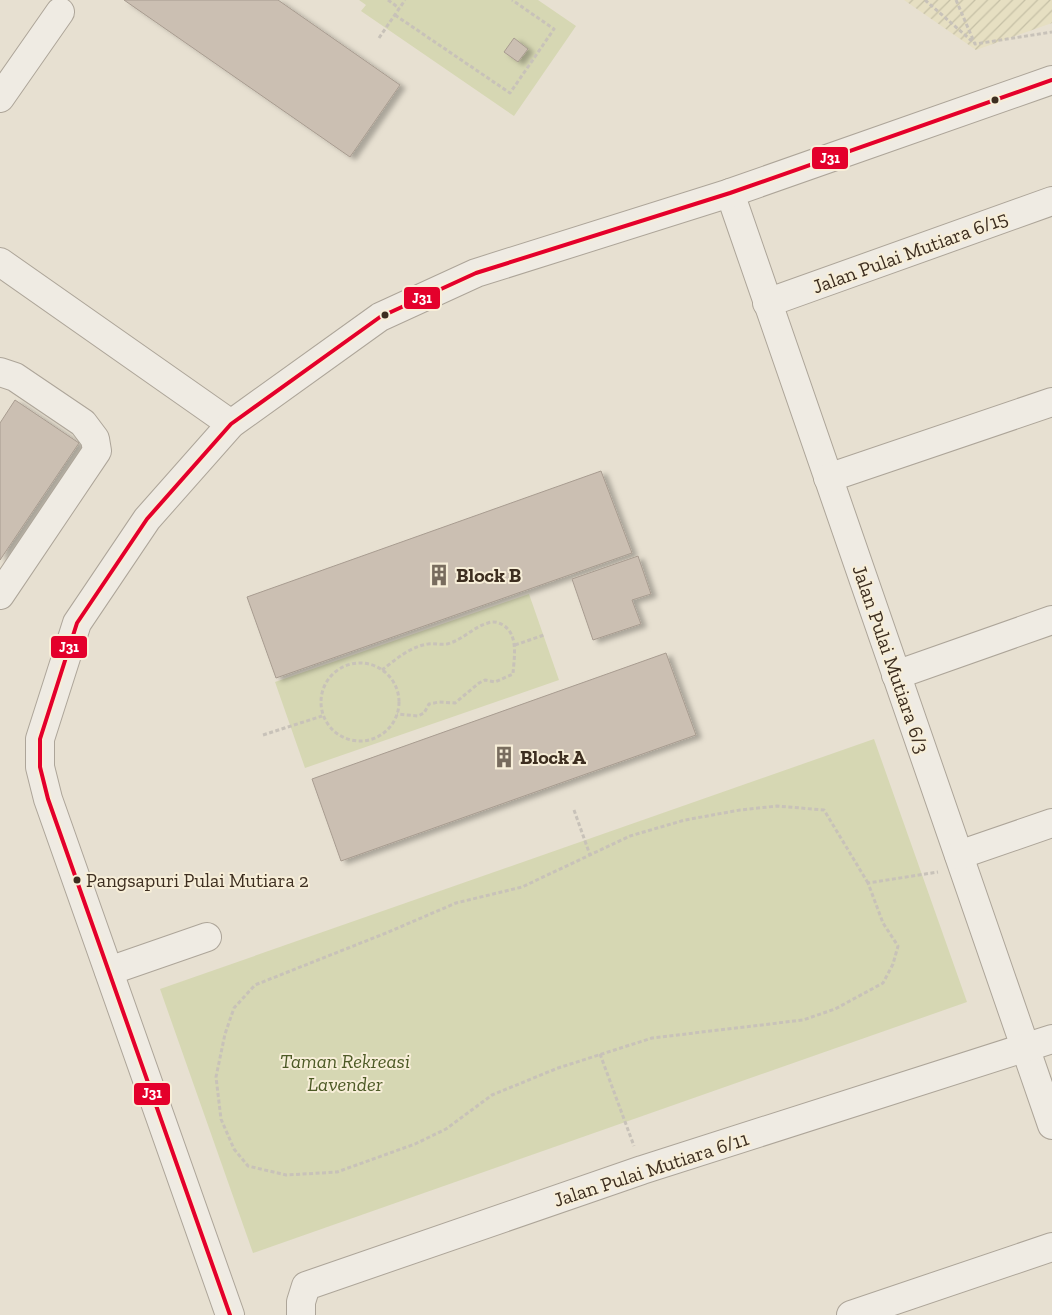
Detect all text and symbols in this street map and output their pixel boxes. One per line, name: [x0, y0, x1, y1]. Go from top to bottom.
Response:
unlabelled marker: [990, 95, 1000, 105]
line badge: J31: [811, 146, 849, 170]
text: J31: [820, 150, 840, 167]
street label: Jalan Pulai Mutiara 6/15: [809, 205, 1011, 299]
line badge: J31: [403, 286, 441, 310]
text: J31: [412, 290, 432, 307]
unlabelled marker: [380, 310, 390, 320]
building icon: Block B: [426, 562, 452, 588]
street label: Jalan Pulai Mutiara 6/3: [847, 562, 935, 756]
place label: Block B: [456, 563, 521, 587]
line badge: J31: [50, 635, 88, 659]
text: J31: [59, 639, 79, 656]
building icon: Block A: [491, 744, 517, 770]
place label: Block A: [520, 745, 586, 769]
place label: Pangsapuri Pulai Mutiara 2: [86, 869, 309, 892]
marker: Pangsapuri Pulai Mutiara 2: [72, 875, 82, 885]
park label: Taman Rekreasi Lavender: [280, 1049, 410, 1096]
line badge: J31: [133, 1082, 171, 1106]
text: J31: [142, 1085, 162, 1102]
street label: Jalan Pulai Mutiara 6/11: [550, 1126, 752, 1212]

